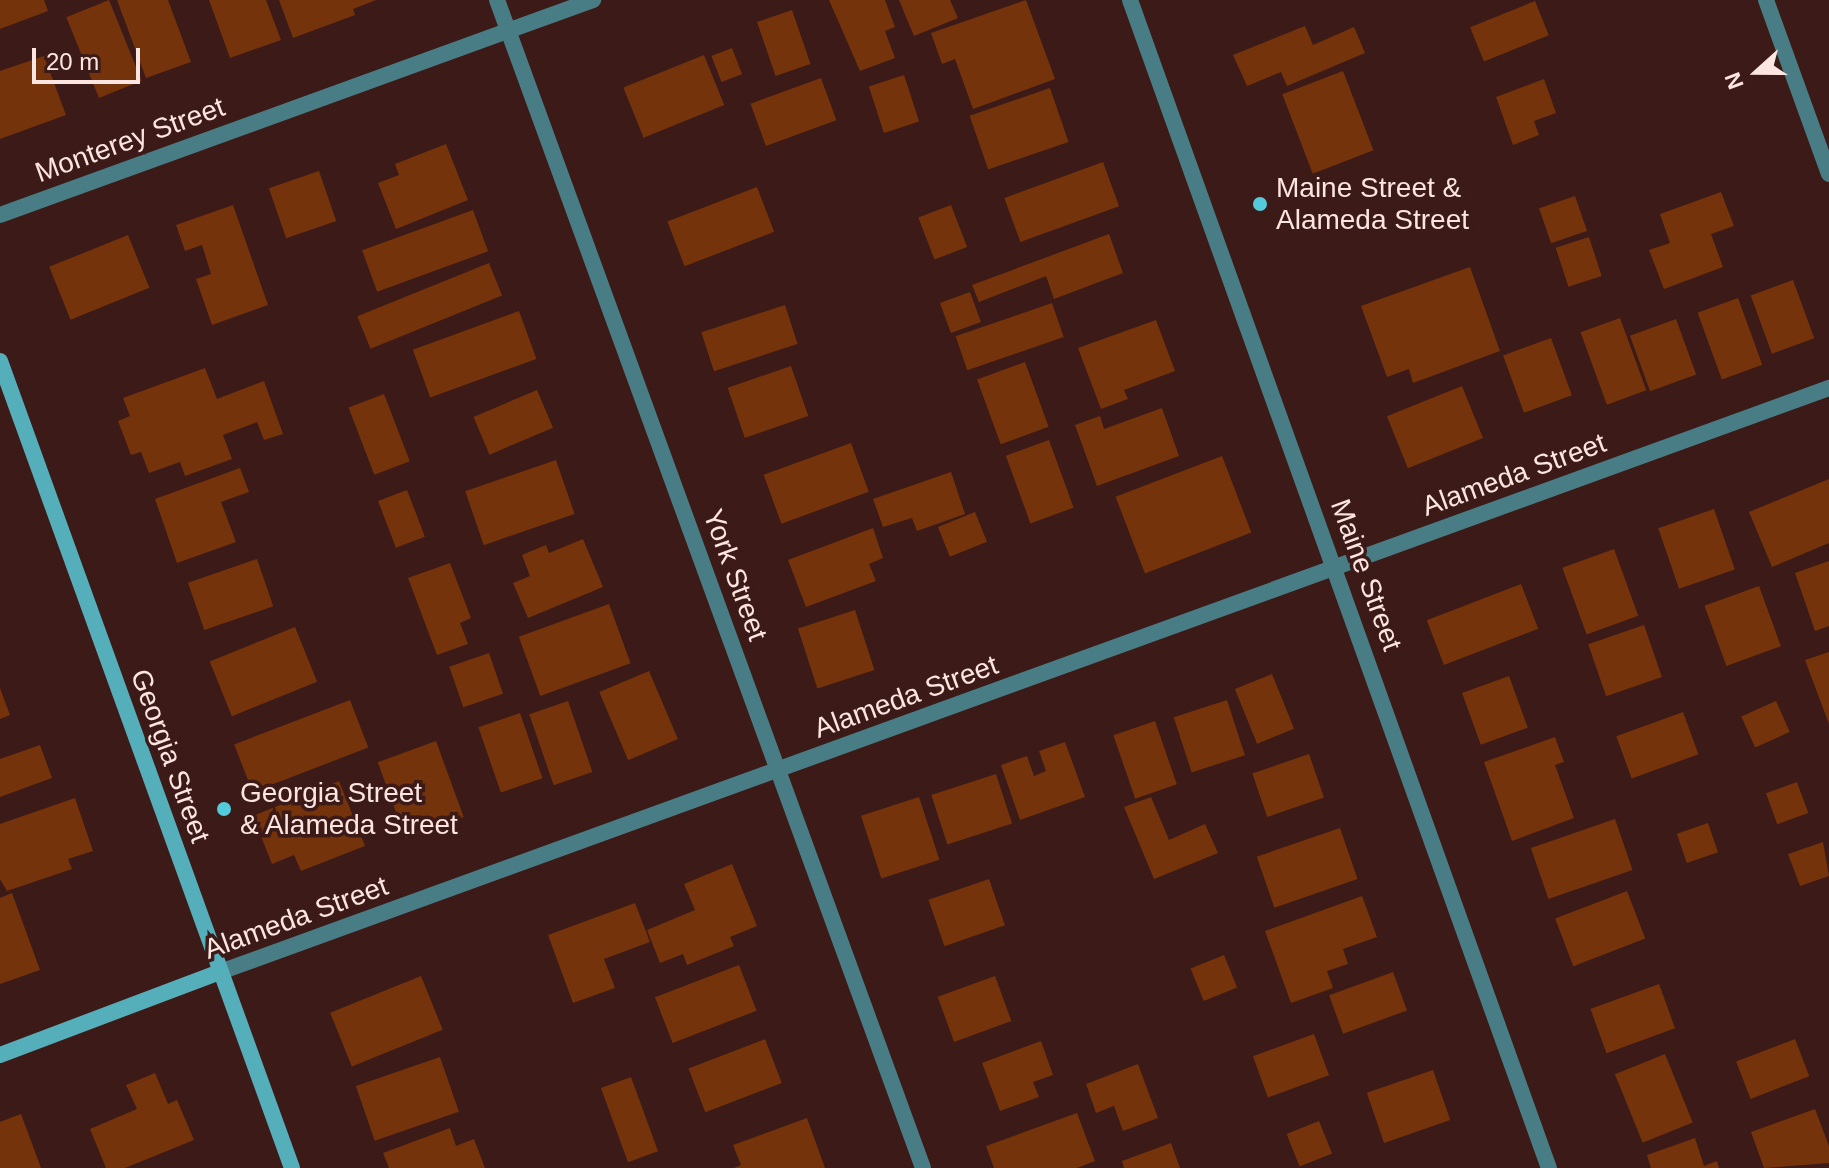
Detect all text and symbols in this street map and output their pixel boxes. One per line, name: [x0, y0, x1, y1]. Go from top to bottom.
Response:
scale bar: [36, 32, 144, 82]
north arrow: [1717, 32, 1797, 112]
text: 20 m: [46, 48, 99, 75]
text: N: [1720, 69, 1749, 93]
street label: Monterey Street: [31, 90, 229, 190]
place label: Maine Street & Alameda Street: [1276, 171, 1469, 237]
marker: Maine Street & Alameda Street: [1251, 195, 1269, 213]
street label: Alameda Street: [1418, 426, 1610, 524]
street label: Maine Street: [1323, 495, 1409, 655]
street label: York Street: [696, 505, 774, 645]
street label: Alameda Street: [810, 648, 1002, 746]
street label: Georgia Street: [123, 665, 217, 847]
place label: Georgia Street & Alameda Street: [240, 776, 459, 842]
marker: Georgia Street & Alameda Street: [215, 800, 233, 818]
street label: Alameda Street: [200, 869, 392, 967]

